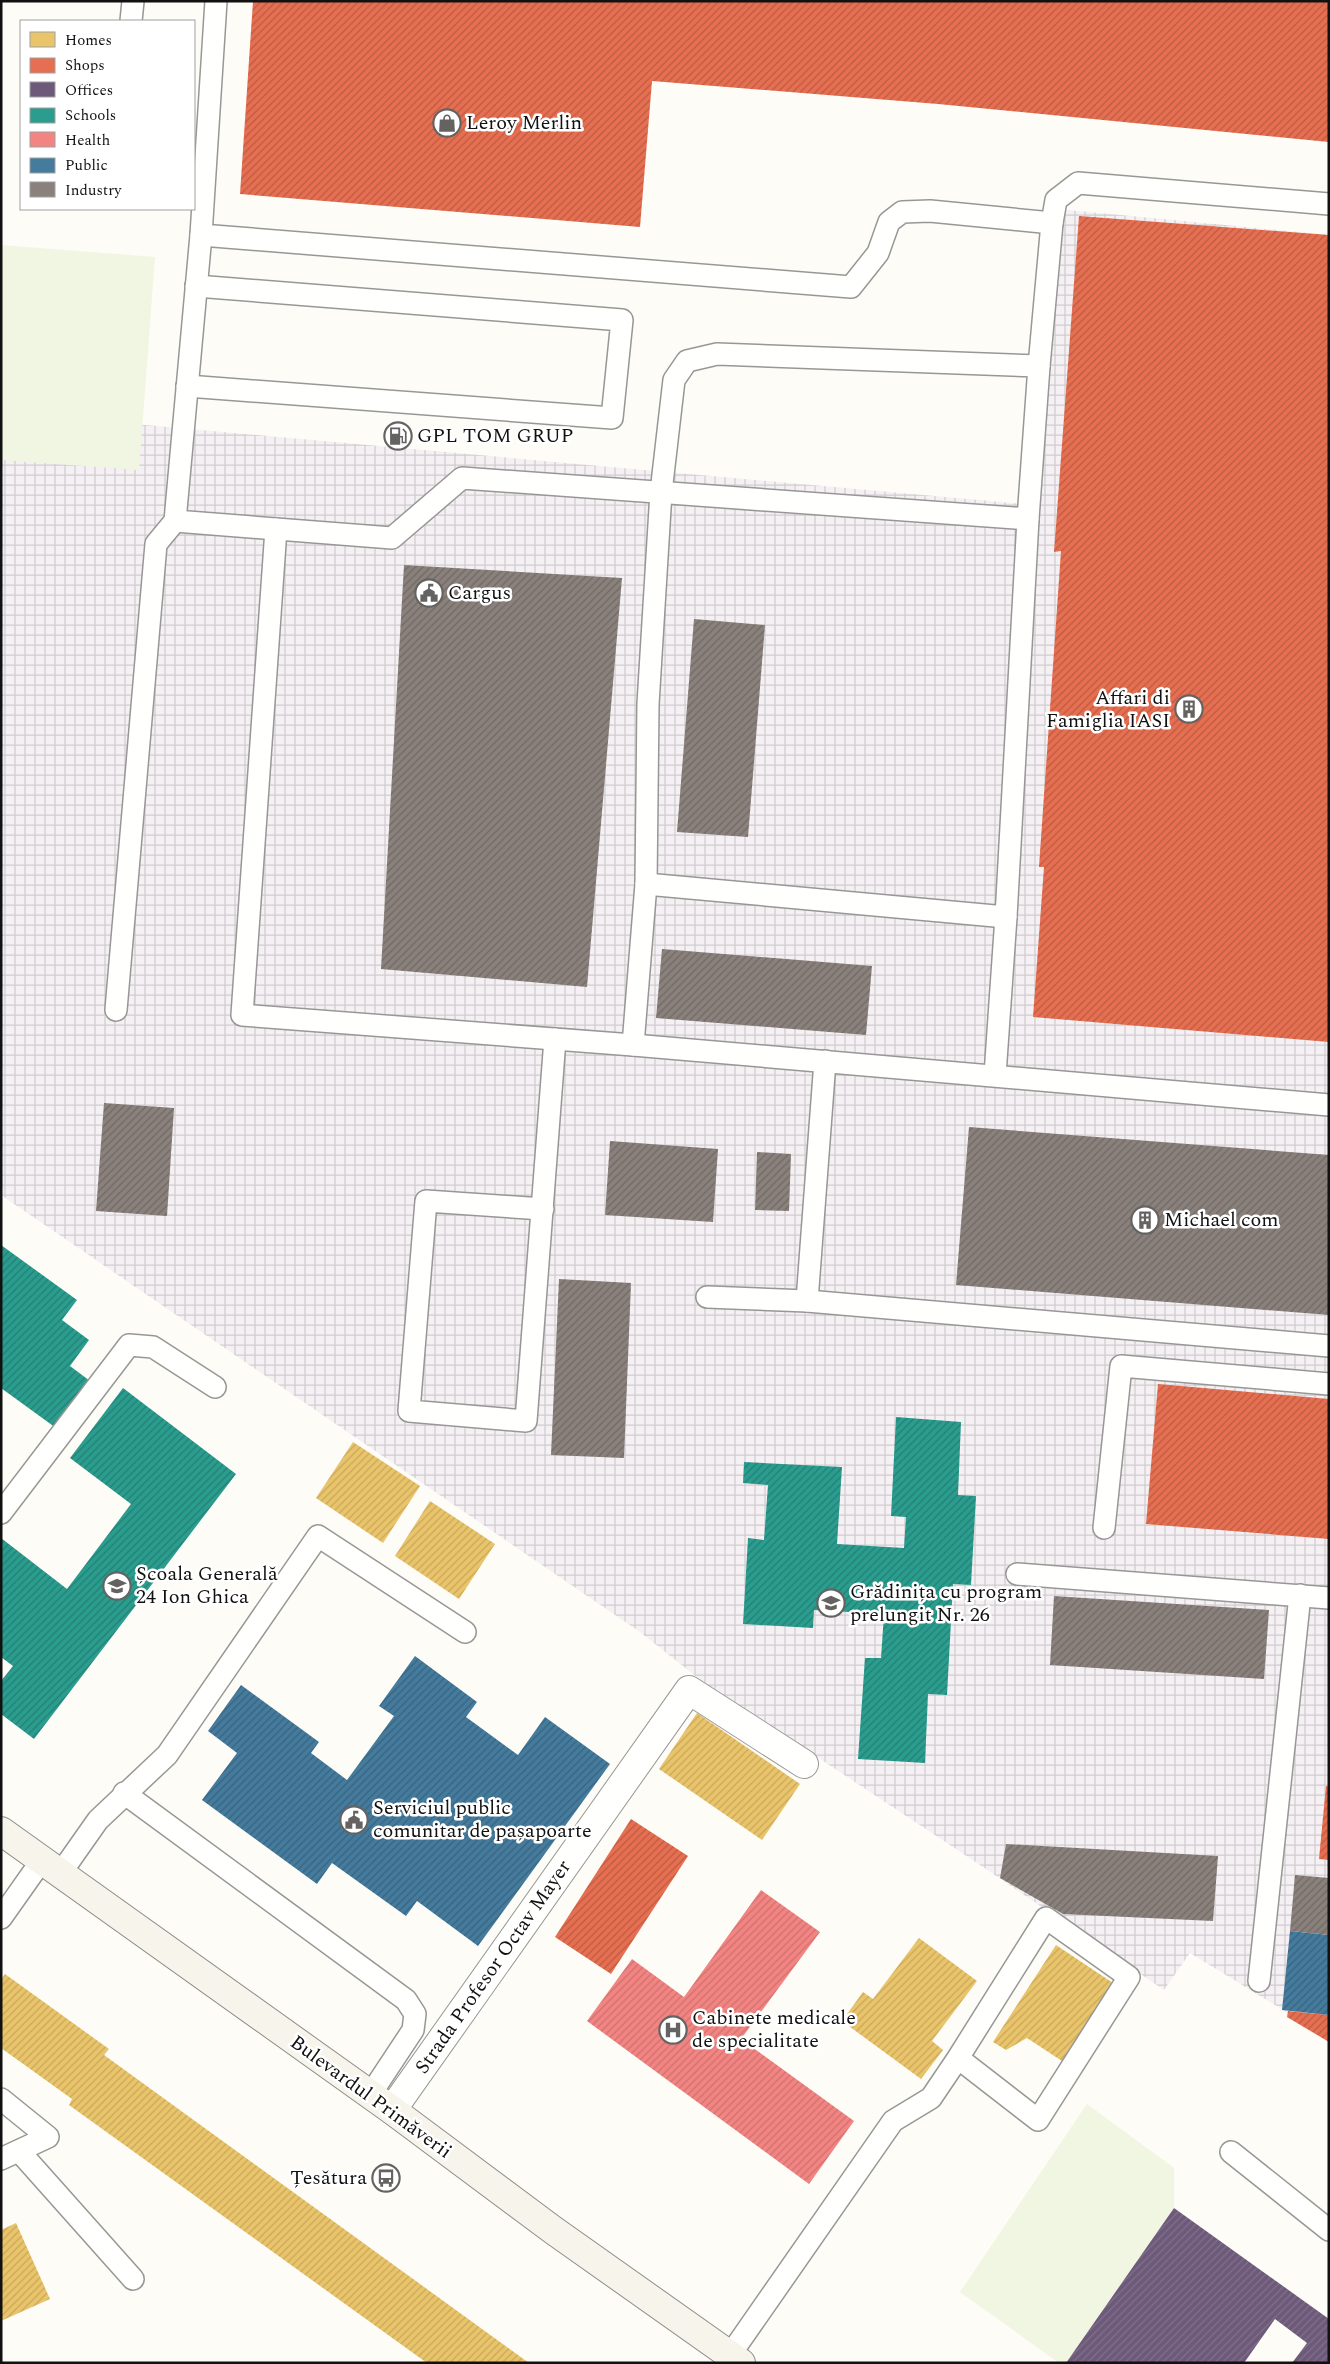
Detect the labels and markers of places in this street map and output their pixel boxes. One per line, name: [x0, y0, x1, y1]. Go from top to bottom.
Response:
shop icon: Leroy Merlin: [432, 108, 462, 138]
place label: Leroy Merlin: [466, 108, 582, 138]
fuel station icon: GPL TOM GRUP: [383, 421, 413, 451]
place label: GPL TOM GRUP: [417, 421, 574, 451]
public building icon: Cargus: [414, 578, 444, 608]
place label: Cargus: [448, 578, 511, 608]
place label: Affari di Famiglia IASI: [1046, 683, 1170, 736]
building icon: Affari di Famiglia IASI: [1174, 694, 1204, 724]
building icon: Michael com: [1130, 1205, 1160, 1235]
place label: Michael com: [1164, 1205, 1278, 1235]
place label: Școala Generală 24 Ion Ghica: [136, 1559, 278, 1612]
school or university icon: Școala Generală 24 Ion Ghica: [102, 1571, 132, 1601]
place label: Grădinița cu program prelungit Nr. 26: [850, 1577, 1042, 1630]
school or university icon: Grădinița cu program prelungit Nr. 26: [816, 1588, 846, 1618]
place label: Serviciul public comunitar de pașapoarte: [373, 1793, 592, 1846]
public building icon: Serviciul public comunitar de pașapoarte: [339, 1805, 369, 1835]
place label: Cabinete medicale de specialitate: [692, 2003, 856, 2056]
hospital icon: Cabinete medicale de specialitate: [658, 2015, 688, 2045]
place label: Țesătura: [290, 2163, 367, 2193]
bus stop icon: Țesătura: [371, 2163, 401, 2193]

